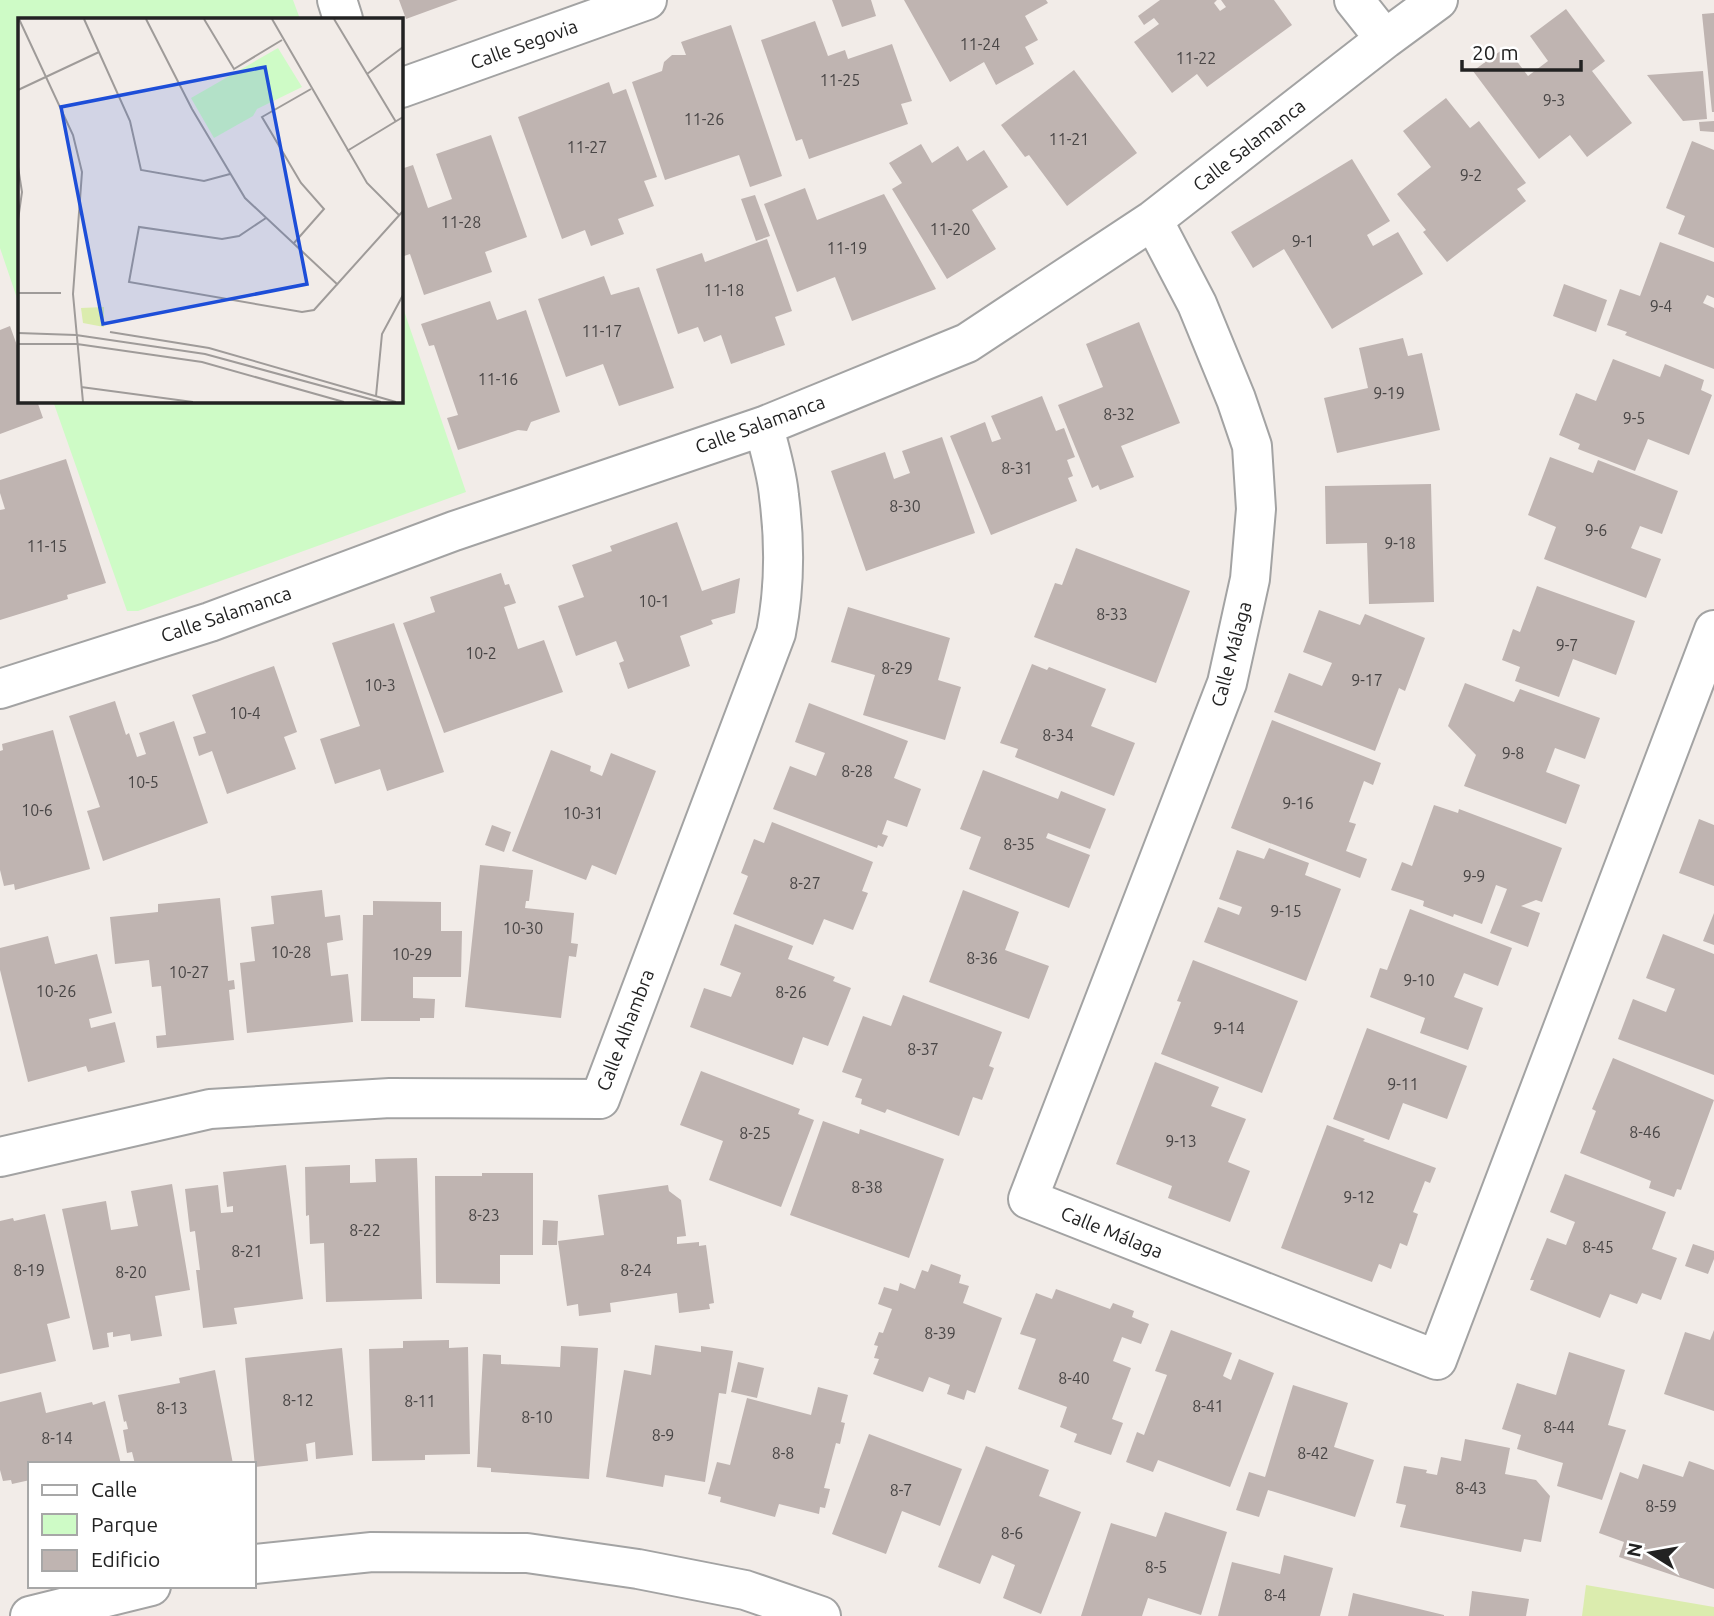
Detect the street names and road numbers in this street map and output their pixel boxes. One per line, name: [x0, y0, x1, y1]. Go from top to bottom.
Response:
street label: Calle Segovia: [467, 14, 581, 74]
street label: Calle Salamanca: [1189, 94, 1309, 196]
street label: Calle Salamanca: [692, 390, 828, 458]
street label: Calle Salamanca: [158, 581, 294, 647]
street label: Calle Málaga: [1206, 599, 1256, 709]
street label: Calle Alhambra: [592, 966, 658, 1094]
street label: Calle Málaga: [1058, 1202, 1166, 1262]

